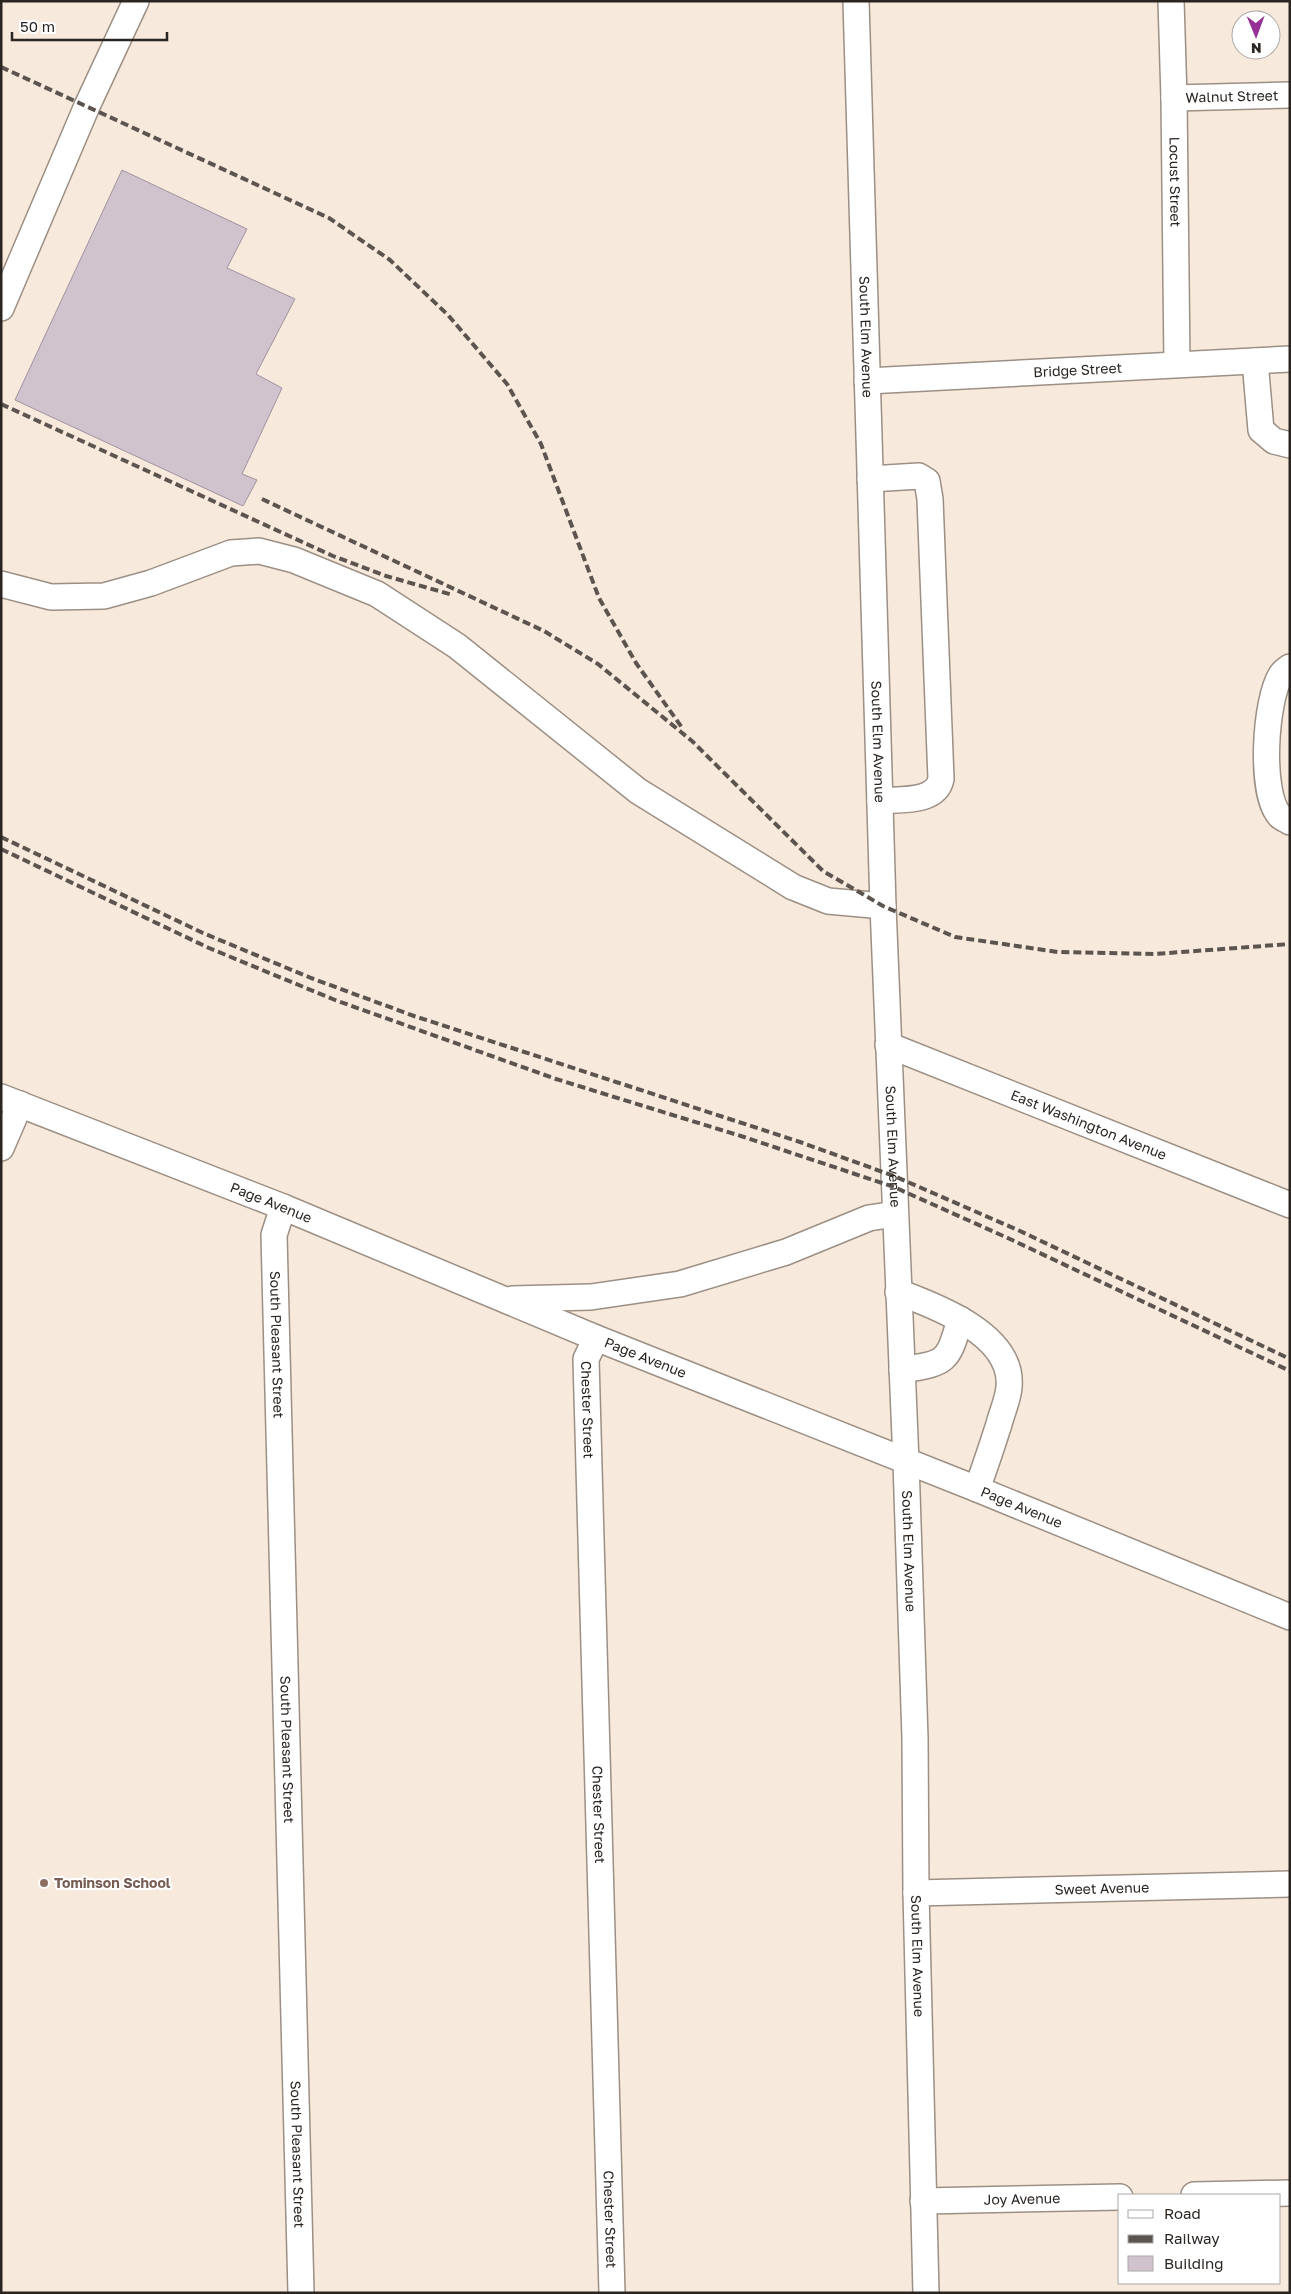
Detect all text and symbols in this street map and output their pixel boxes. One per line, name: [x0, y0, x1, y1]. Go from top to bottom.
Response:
scale bar: [12, 10, 168, 42]
north arrow: [1231, 10, 1281, 60]
text: 50 m: [20, 17, 55, 35]
text: N: [1251, 40, 1262, 57]
street label: Walnut Street: [1185, 86, 1279, 106]
street label: Locust Street: [1166, 137, 1184, 227]
street label: South Elm Avenue: [856, 276, 877, 398]
street label: Bridge Street: [1033, 359, 1123, 380]
street label: South Elm Avenue: [868, 680, 889, 803]
street label: South Elm Avenue: [882, 1085, 904, 1208]
street label: East Washington Avenue: [1008, 1086, 1169, 1163]
street label: Page Avenue: [228, 1178, 315, 1226]
street label: South Pleasant Street: [267, 1271, 288, 1419]
street label: Page Avenue: [602, 1333, 689, 1381]
street label: Chester Street: [578, 1361, 598, 1459]
street label: Page Avenue: [978, 1482, 1065, 1531]
street label: South Elm Avenue: [899, 1490, 920, 1612]
street label: South Pleasant Street: [277, 1675, 298, 1823]
street label: Chester Street: [589, 1765, 609, 1864]
place label: Tominson School: [54, 1874, 171, 1891]
marker: Tominson School: [38, 1877, 50, 1889]
street label: Sweet Avenue: [1054, 1878, 1150, 1898]
street label: South Elm Avenue: [908, 1895, 928, 2017]
street label: South Pleasant Street: [288, 2080, 308, 2228]
street label: Chester Street: [601, 2170, 620, 2269]
street label: Joy Avenue: [983, 2189, 1060, 2208]
legend: [1118, 2194, 1281, 2284]
text: Road: [1164, 2204, 1201, 2222]
text: Railway: [1164, 2229, 1220, 2247]
text: Building: [1164, 2254, 1224, 2272]

